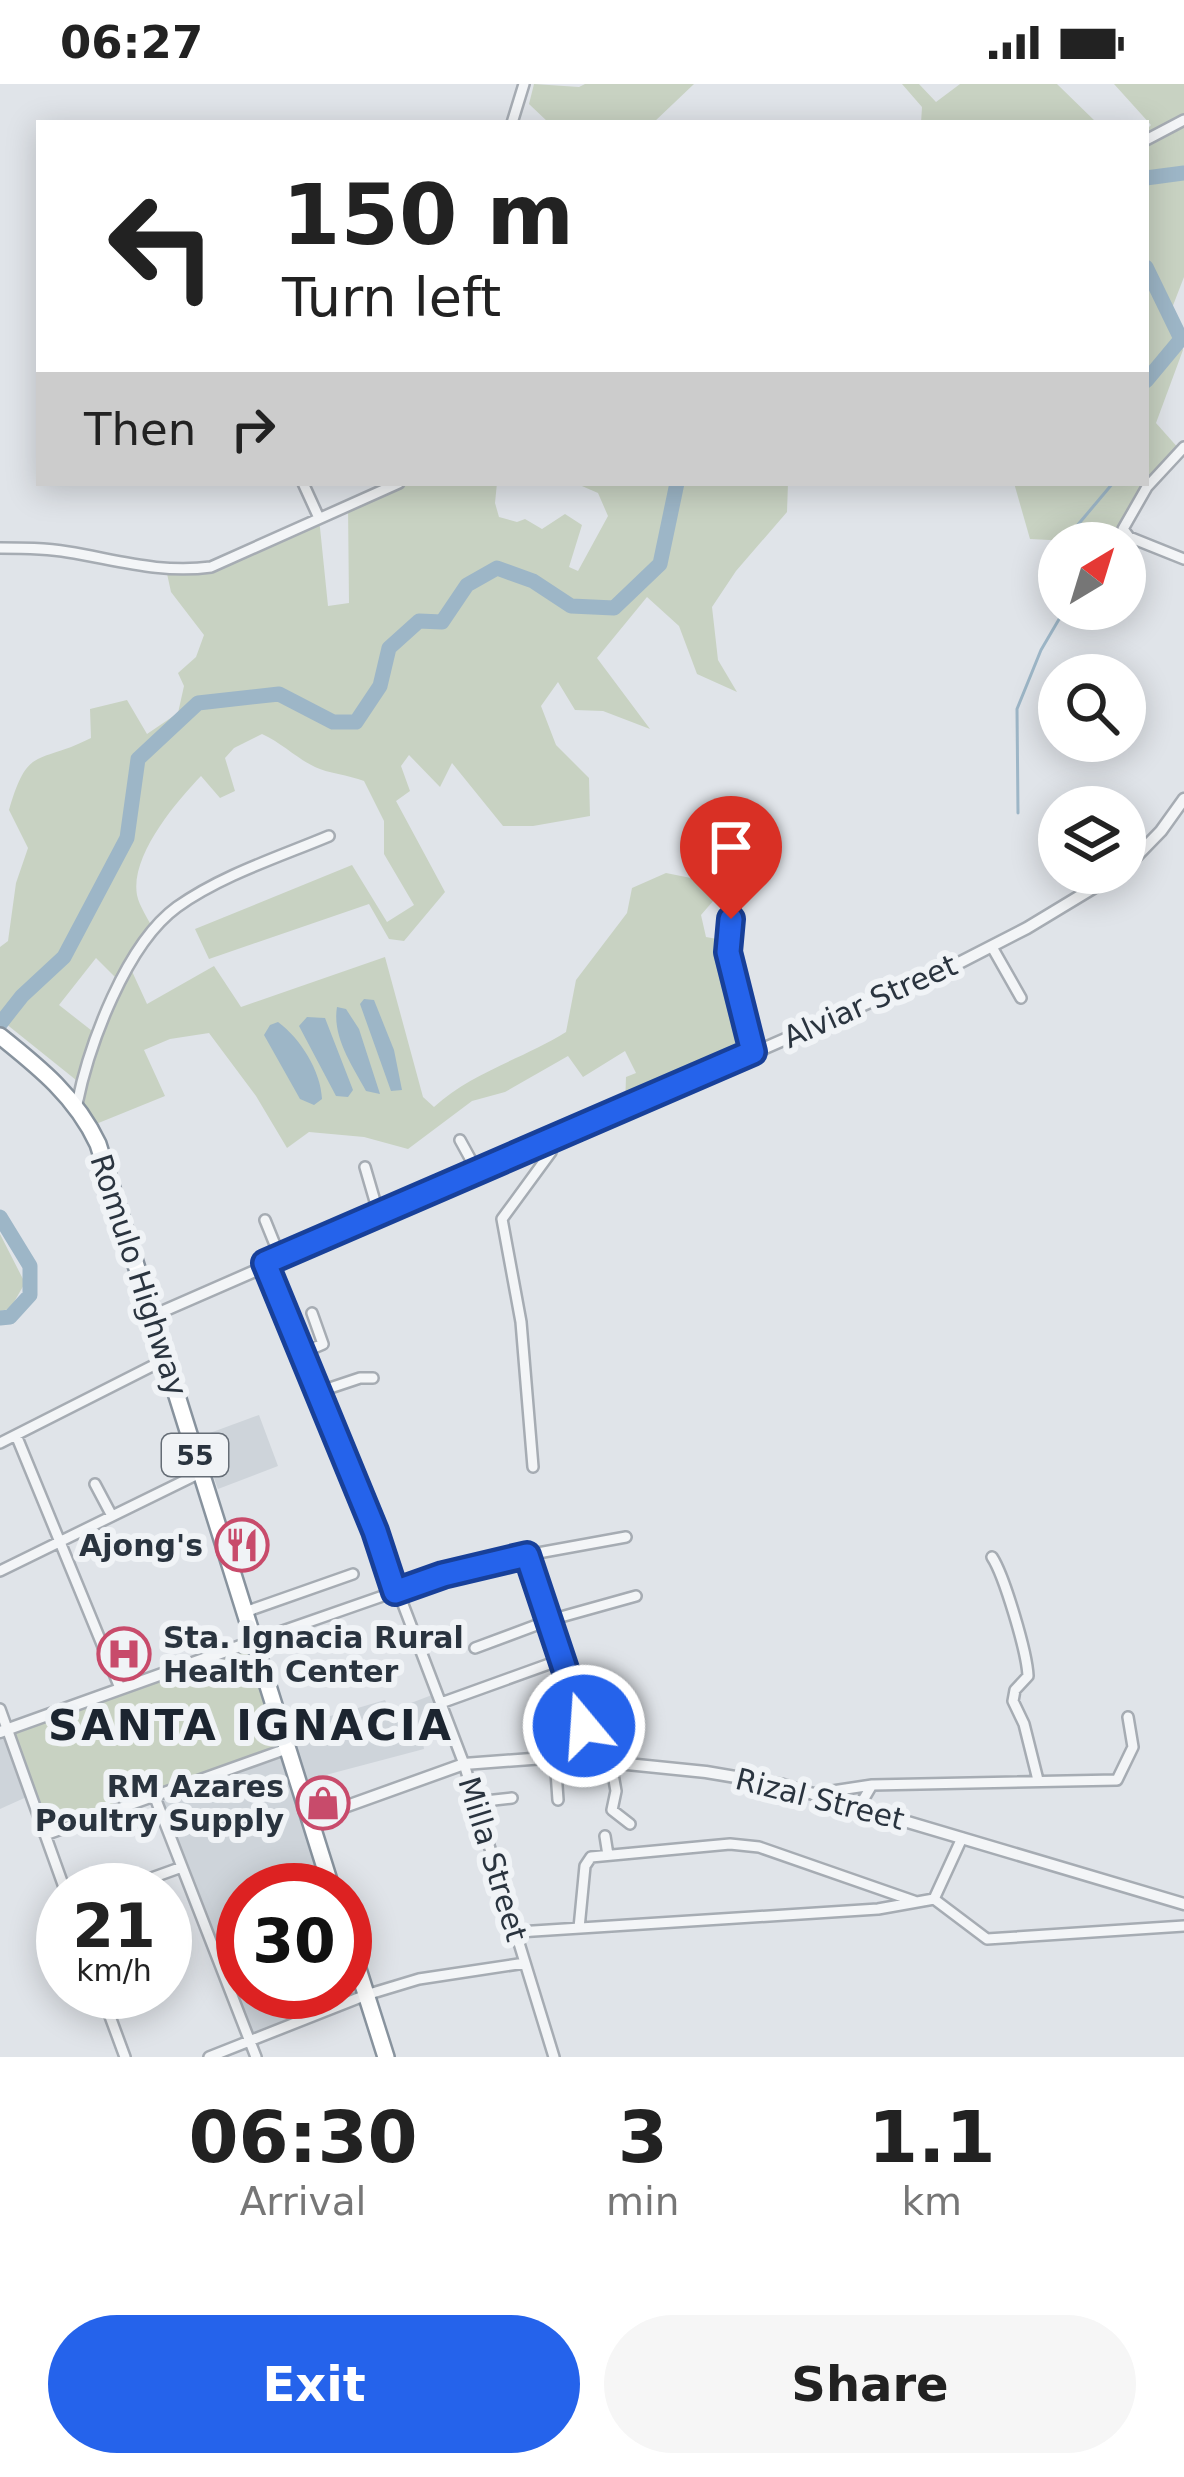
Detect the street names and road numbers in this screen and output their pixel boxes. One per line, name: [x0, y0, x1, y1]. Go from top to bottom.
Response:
street label: Alviar Street: [778, 947, 962, 1055]
street label: Romulo Highway: [83, 1150, 195, 1400]
road number: 55: [162, 1434, 228, 1476]
street label: Rizal Street: [732, 1761, 908, 1837]
street label: Milla Street: [451, 1773, 535, 1946]

